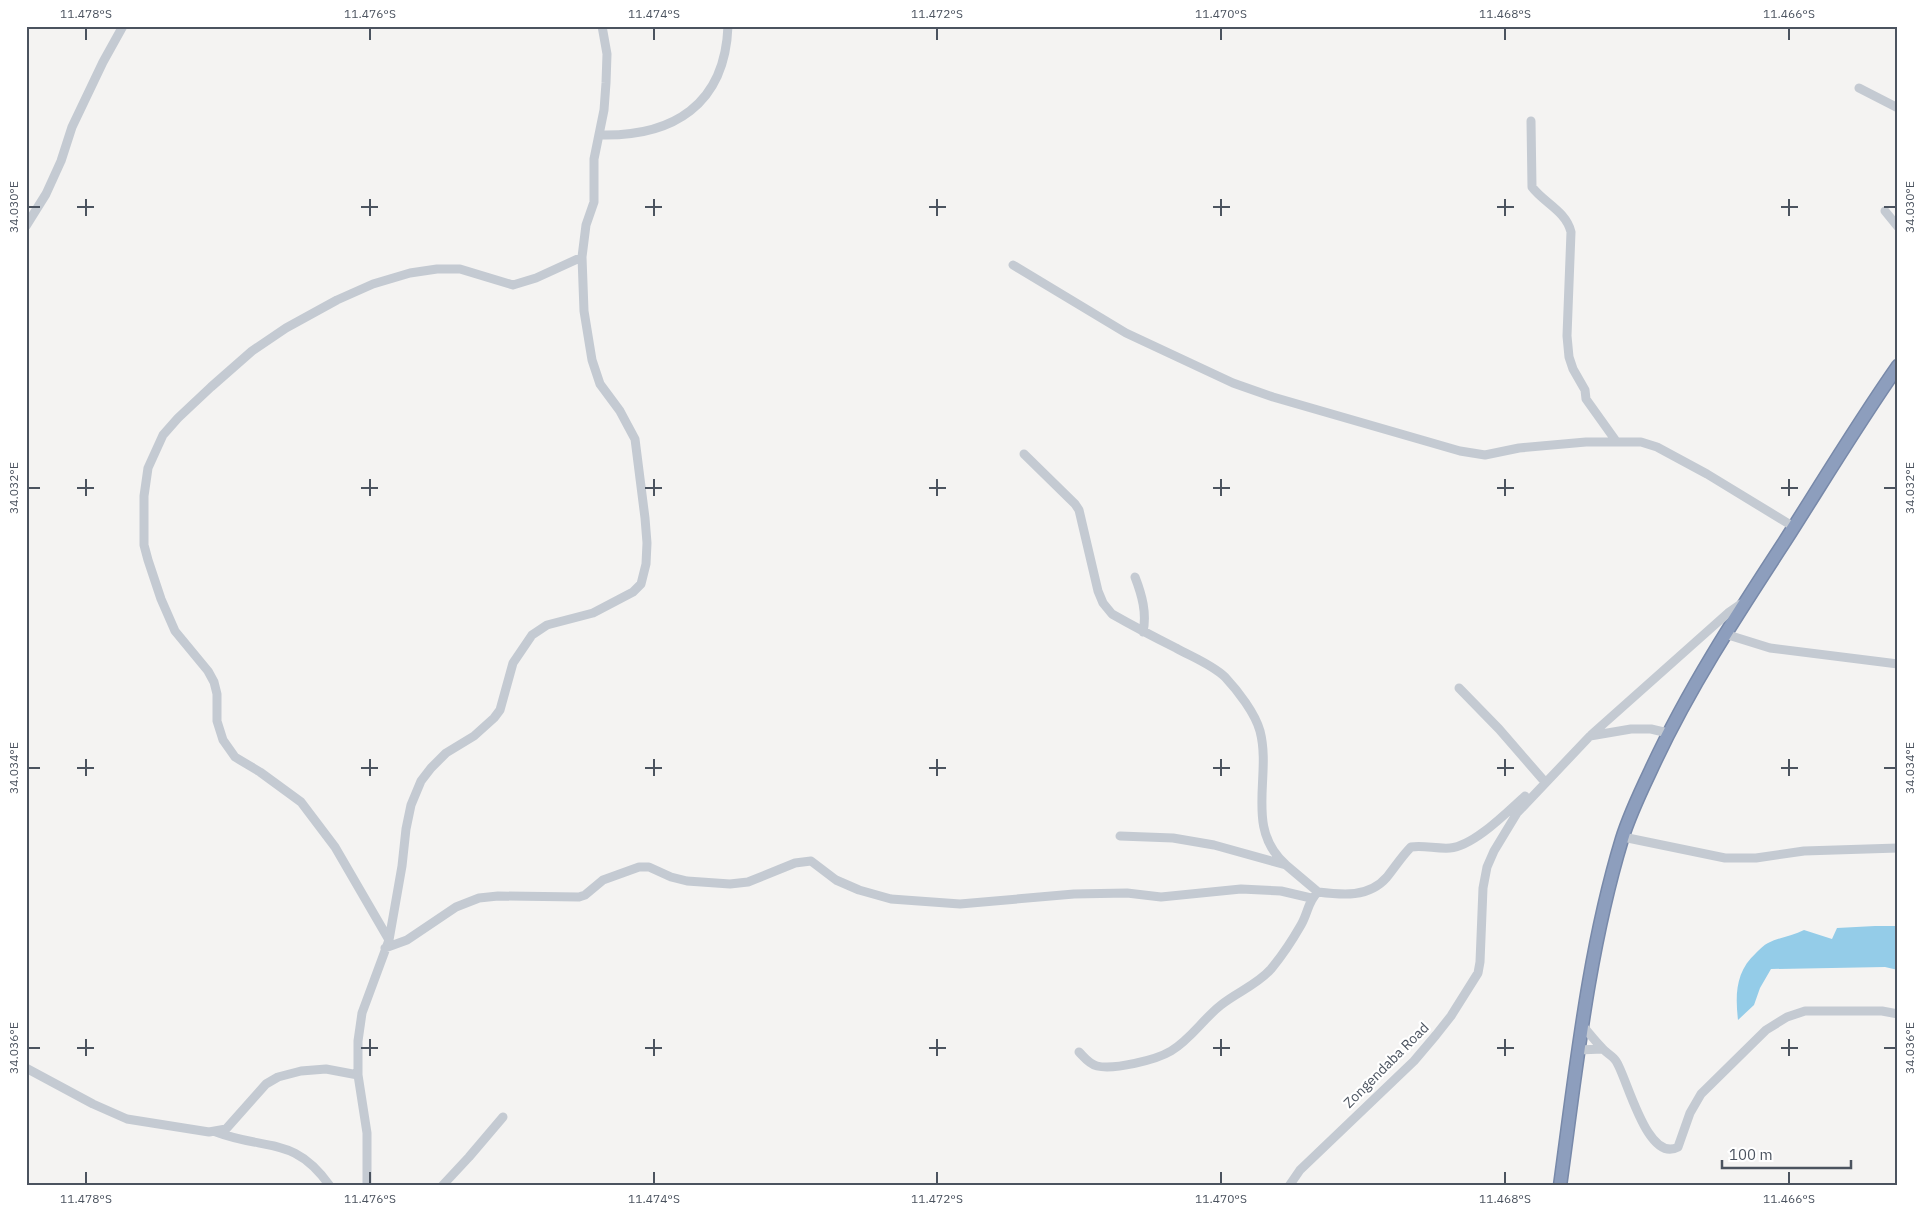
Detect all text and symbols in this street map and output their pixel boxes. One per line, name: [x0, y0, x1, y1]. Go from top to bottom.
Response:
text: 11.478°S: [60, 6, 112, 21]
text: 11.476°S: [344, 6, 396, 21]
text: 11.474°S: [628, 6, 680, 21]
text: 11.472°S: [911, 6, 963, 21]
text: 11.470°S: [1195, 6, 1247, 21]
text: 11.468°S: [1479, 6, 1531, 21]
text: 11.466°S: [1763, 6, 1815, 21]
text: 34.030°E: [6, 181, 21, 233]
text: 34.030°E: [1902, 181, 1917, 233]
text: 34.032°E: [6, 462, 21, 514]
text: 34.032°E: [1902, 462, 1917, 514]
text: 34.034°E: [6, 742, 21, 794]
text: 34.034°E: [1902, 742, 1917, 794]
street label: Zongendaba Road: [1340, 1019, 1432, 1111]
text: 34.036°E: [6, 1022, 21, 1074]
text: 34.036°E: [1902, 1022, 1917, 1074]
scale bar: [1722, 1137, 1850, 1169]
text: 100 m: [1729, 1145, 1773, 1164]
text: 11.478°S: [60, 1191, 112, 1206]
text: 11.476°S: [344, 1191, 396, 1206]
text: 11.474°S: [628, 1191, 680, 1206]
text: 11.472°S: [911, 1191, 963, 1206]
text: 11.470°S: [1195, 1191, 1247, 1206]
text: 11.468°S: [1479, 1191, 1531, 1206]
text: 11.466°S: [1763, 1191, 1815, 1206]

